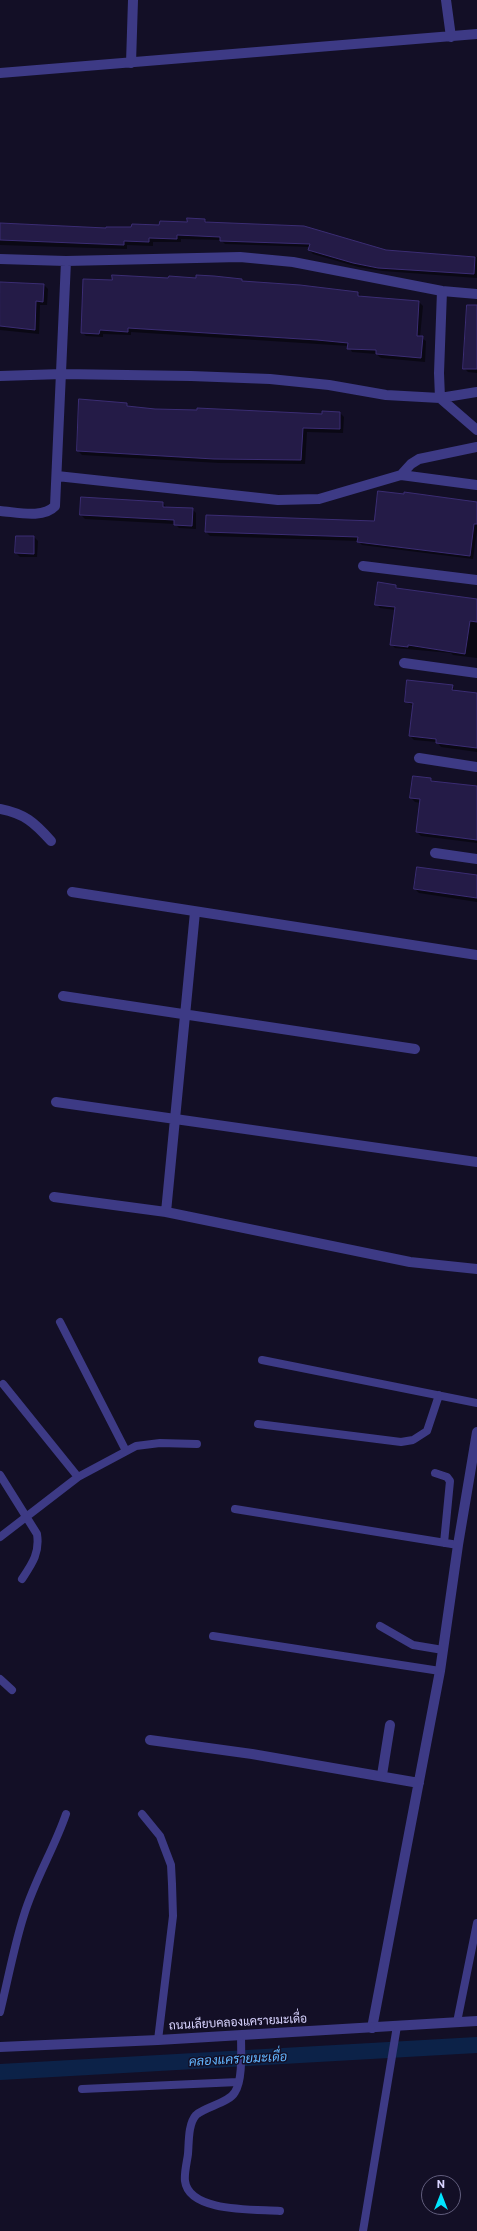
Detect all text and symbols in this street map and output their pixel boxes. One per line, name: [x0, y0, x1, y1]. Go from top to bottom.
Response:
street label: ถนนเลียบคลองแครายมะเดื่อ: [168, 2011, 308, 2033]
water label: คลองแครายมะเดื่อ: [188, 2049, 288, 2069]
north arrow: [421, 2175, 461, 2215]
text: N: [437, 2177, 445, 2190]

